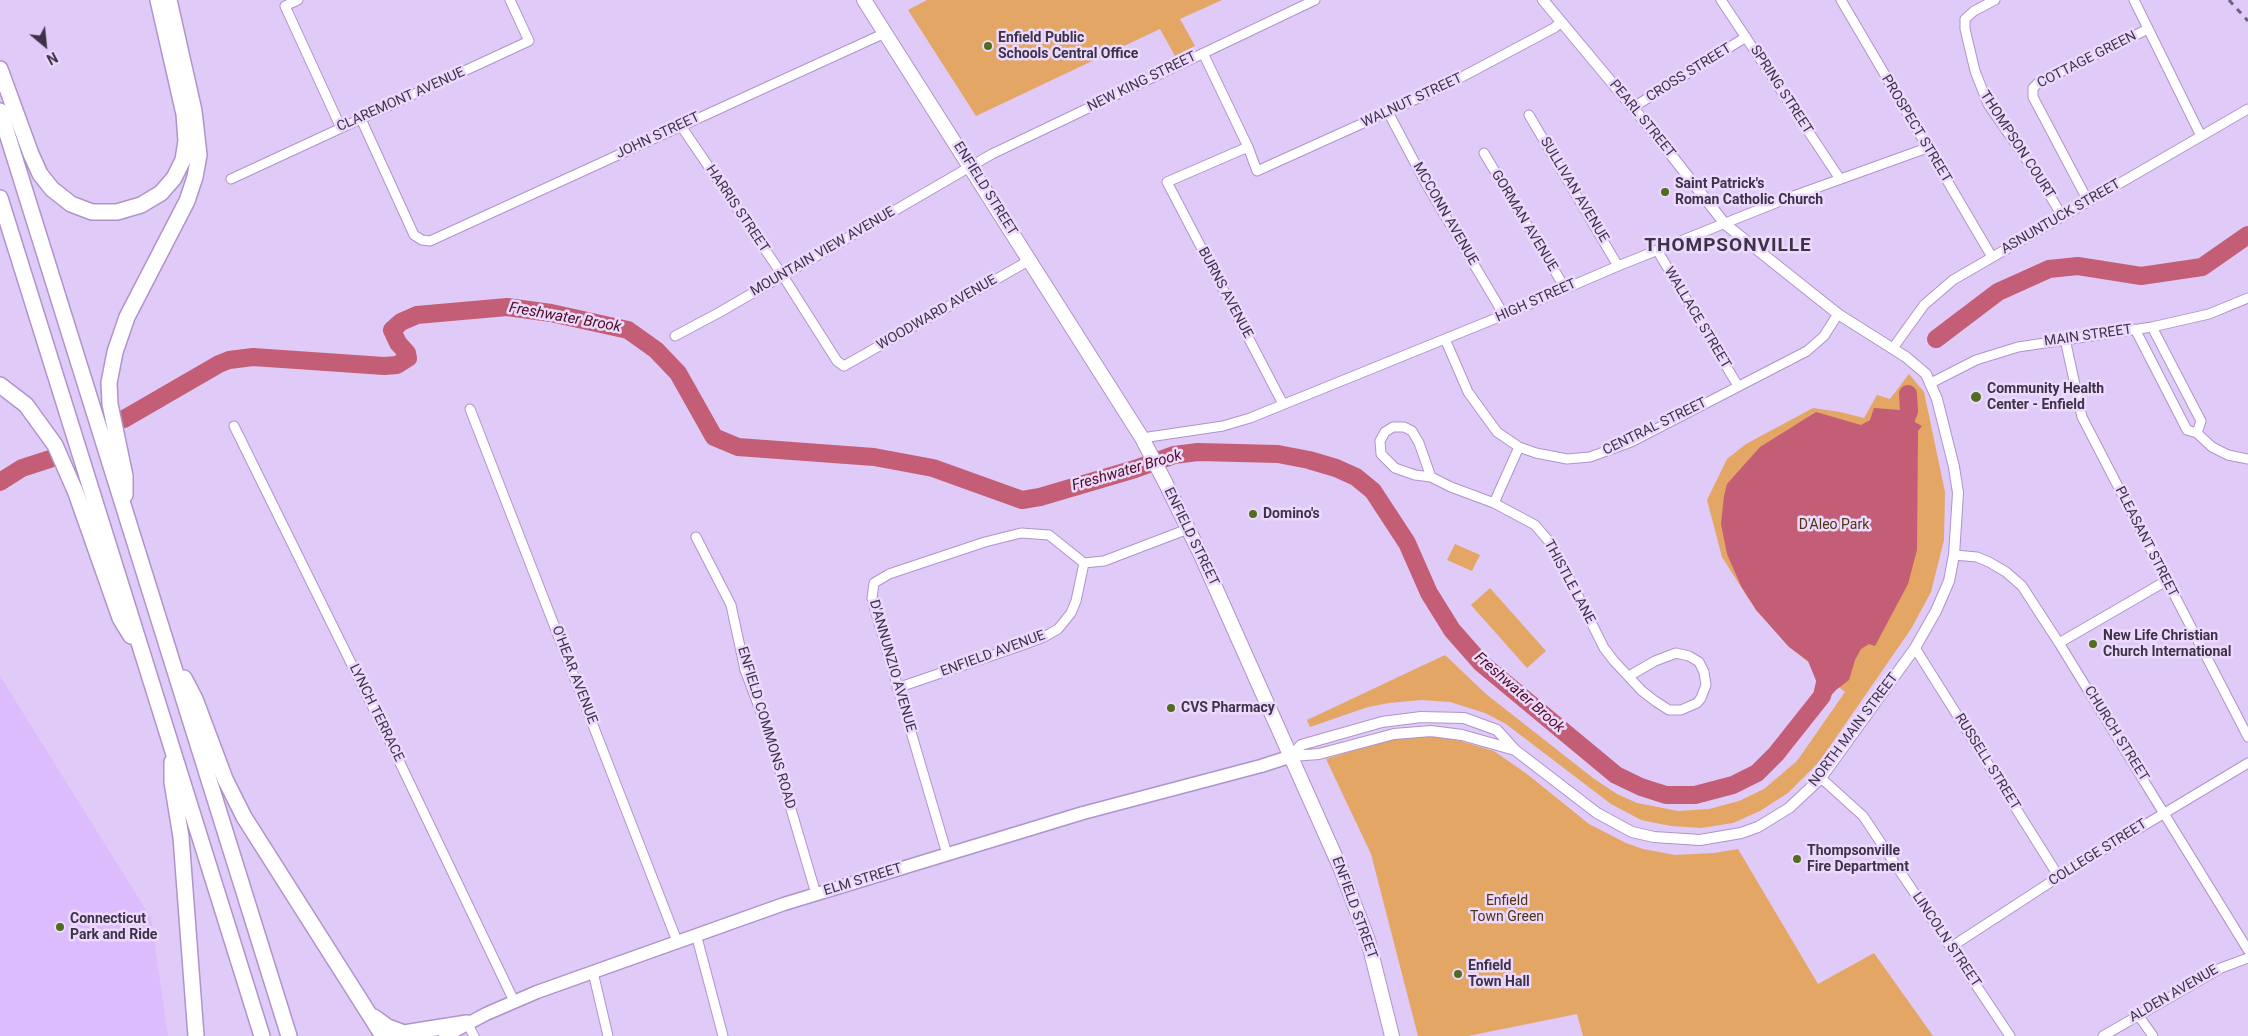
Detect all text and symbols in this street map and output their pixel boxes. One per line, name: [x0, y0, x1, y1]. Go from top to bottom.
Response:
north arrow: [20, 20, 70, 70]
street label: COTTAGE GREEN: [2035, 28, 2139, 92]
place label: Enfield Public Schools Central Office: [998, 30, 1138, 62]
marker: Enfield Public Schools Central Office: [982, 40, 994, 52]
street label: CROSS STREET: [1643, 40, 1735, 106]
street label: SPRING STREET: [1746, 43, 1816, 137]
street label: NEW KING STREET: [1085, 48, 1199, 116]
text: N: [44, 49, 60, 68]
street label: CLAREMONT AVENUE: [334, 64, 468, 136]
street label: WALNUT STREET: [1359, 70, 1465, 132]
street label: PROSPECT STREET: [1877, 72, 1955, 186]
street label: PEARL STREET: [1605, 77, 1679, 161]
street label: THOMPSON COURT: [1976, 88, 2058, 202]
street label: JOHN STREET: [613, 109, 703, 163]
street label: SULLIVAN AVENUE: [1536, 134, 1612, 246]
street label: ENFIELD STREET: [949, 139, 1021, 239]
street label: MCCONN AVENUE: [1409, 160, 1481, 268]
street label: HARRIS STREET: [702, 162, 772, 256]
street label: GORMAN AVENUE: [1487, 167, 1561, 275]
place label: Saint Patrick's Roman Catholic Church: [1675, 176, 1823, 208]
street label: ASNUNTUCK STREET: [1998, 176, 2124, 258]
marker: Saint Patrick's Roman Catholic Church: [1659, 186, 1671, 198]
street label: MOUNTAIN VIEW AVENUE: [748, 204, 898, 300]
district label: THOMPSONVILLE: [1643, 235, 1813, 257]
street label: BURNS AVENUE: [1194, 245, 1256, 341]
street label: WALLACE STREET: [1660, 264, 1734, 372]
street label: WOODWARD AVENUE: [874, 272, 1000, 354]
street label: HIGH STREET: [1493, 276, 1579, 326]
water label: Freshwater Brook: [507, 299, 623, 337]
street label: MAIN STREET: [2043, 322, 2133, 350]
place label: Community Health Center - Enfield: [1987, 381, 2104, 414]
marker: Community Health Center - Enfield: [1969, 390, 1983, 404]
street label: CENTRAL STREET: [1600, 395, 1710, 459]
water label: Freshwater Brook: [1070, 447, 1184, 495]
street label: PLEASANT STREET: [2111, 484, 2181, 600]
street label: ENFIELD STREET: [1160, 485, 1222, 589]
place label: Domino's: [1263, 506, 1320, 522]
marker: Domino's: [1247, 508, 1259, 520]
park label: D'Aleo Park: [1799, 517, 1869, 533]
street label: THISTLE LANE: [1540, 537, 1598, 627]
street label: D'ANNUNZIO AVENUE: [865, 598, 919, 734]
street label: O'HEAR AVENUE: [548, 624, 600, 726]
street label: ENFIELD AVENUE: [938, 627, 1048, 681]
place label: New Life Christian Church International: [2103, 628, 2232, 660]
marker: New Life Christian Church International: [2087, 638, 2099, 650]
street label: ENFIELD COMMONS ROAD: [733, 645, 799, 811]
water label: Freshwater Brook: [1470, 649, 1568, 737]
street label: LYNCH TERRACE: [345, 661, 407, 765]
street label: NORTH MAIN STREET: [1806, 670, 1902, 790]
street label: CHURCH STREET: [2080, 683, 2152, 785]
place label: CVS Pharmacy: [1181, 700, 1275, 716]
marker: CVS Pharmacy: [1165, 702, 1177, 714]
street label: RUSSELL STREET: [1951, 711, 2023, 813]
street label: COLLEGE STREET: [2046, 816, 2150, 890]
place label: Thompsonville Fire Department: [1807, 843, 1909, 876]
marker: Thompsonville Fire Department: [1791, 853, 1803, 865]
street label: ENFIELD STREET: [1328, 855, 1380, 961]
street label: ELM STREET: [822, 860, 904, 900]
street label: LINCOLN STREET: [1908, 889, 1984, 991]
park label: Enfield Town Green: [1470, 893, 1544, 926]
place label: Connecticut Park and Ride: [70, 911, 157, 944]
marker: Connecticut Park and Ride: [54, 921, 66, 933]
place label: Enfield Town Hall: [1468, 958, 1530, 990]
street label: ALDEN AVENUE: [2127, 962, 2221, 1026]
marker: Enfield Town Hall: [1452, 968, 1464, 980]

